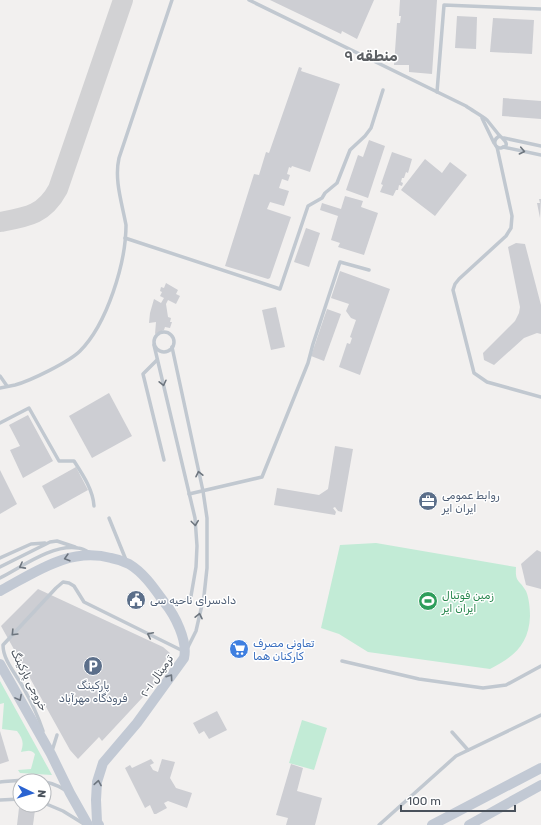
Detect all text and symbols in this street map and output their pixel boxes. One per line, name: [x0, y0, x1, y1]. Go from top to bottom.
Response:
district label: منطقه ۹: [344, 47, 398, 65]
one-way arrow: [519, 146, 525, 154]
one-way arrow: [158, 380, 166, 386]
one-way arrow: [196, 470, 204, 477]
place label: روابط عمومی ایران ایر: [441, 489, 500, 515]
office icon: روابط عمومی ایران ایر: [417, 490, 439, 512]
one-way arrow: [190, 520, 199, 526]
one-way arrow: [64, 553, 71, 562]
one-way arrow: [19, 562, 27, 569]
public building icon: دادسرای ناحیه سی: [125, 589, 147, 611]
place label: زمین فوتبال ایران ایر: [441, 589, 494, 615]
sports icon: زمین فوتبال ایران ایر: [417, 590, 439, 612]
place label: دادسرای ناحیه سی: [150, 594, 236, 607]
one-way arrow: [195, 613, 203, 619]
one-way arrow: [12, 628, 19, 636]
one-way arrow: [147, 632, 154, 640]
place label: تعاونی مصرف کارکنان هما: [253, 637, 315, 663]
supermarket icon: تعاونی مصرف کارکنان هما: [228, 638, 250, 660]
street label: خروجی پارکینگ: [7, 647, 50, 714]
street label: ترمینال ۱-۲: [138, 652, 176, 700]
parking icon: پارکینگ فرودگاه مهرآباد: [82, 655, 104, 677]
one-way arrow: [166, 674, 173, 681]
place label: پارکینگ فرودگاه مهرآباد: [59, 679, 127, 706]
one-way arrow: [14, 693, 22, 701]
north arrow: [12, 773, 52, 813]
one-way arrow: [93, 780, 102, 786]
scale bar: [401, 787, 515, 813]
text: N: [35, 789, 48, 798]
text: 100 m: [407, 794, 441, 808]

